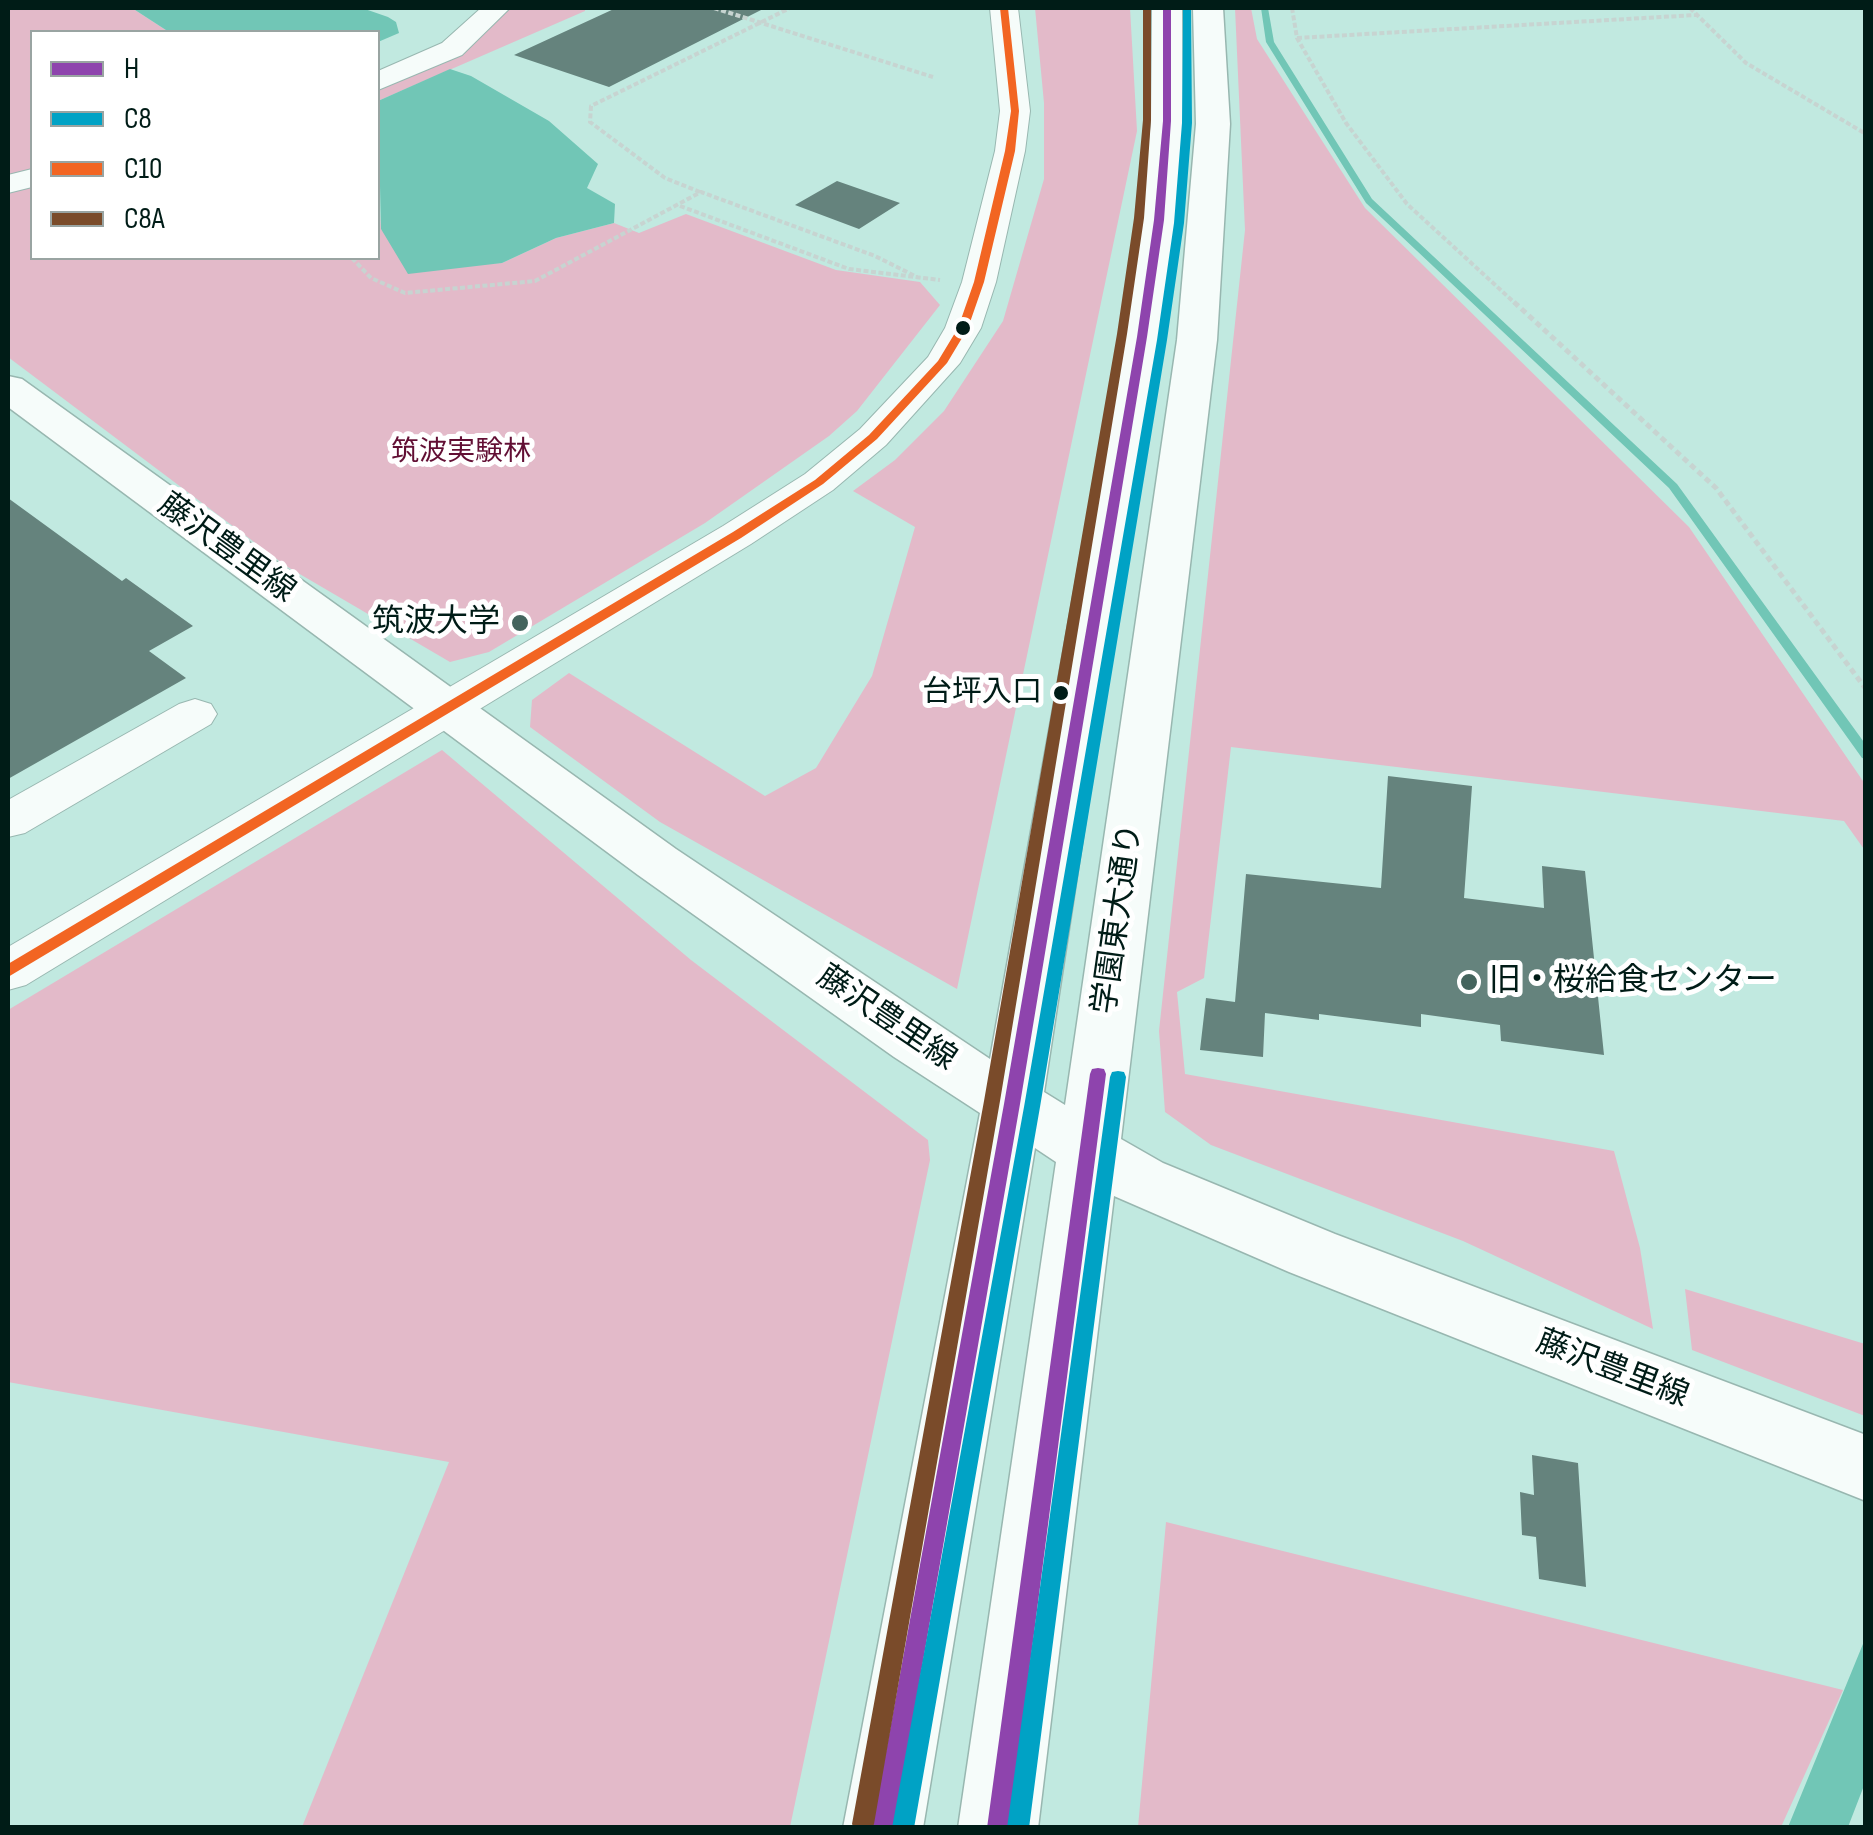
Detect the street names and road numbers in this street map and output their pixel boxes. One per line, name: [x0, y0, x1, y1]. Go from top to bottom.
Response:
street label: 藤沢豊里線: [150, 486, 302, 612]
street label: 学園東大通り: [1087, 821, 1151, 1017]
street label: 藤沢豊里線: [809, 958, 963, 1080]
street label: 藤沢豊里線: [1530, 1323, 1694, 1417]

